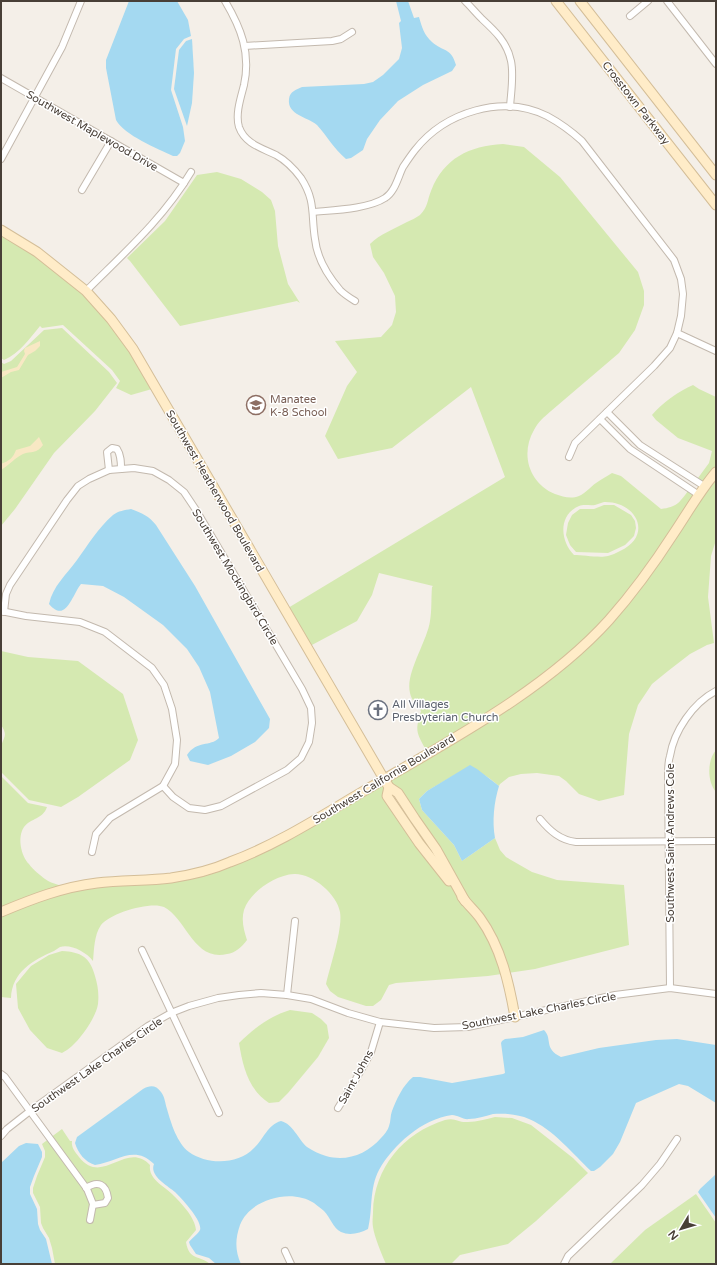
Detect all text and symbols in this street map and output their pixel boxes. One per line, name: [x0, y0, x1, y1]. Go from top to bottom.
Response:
street label: Crosstown Parkway: [599, 59, 673, 147]
street label: Southwest Maplewood Drive: [24, 88, 160, 174]
place label: Manatee K-8 School: [270, 393, 327, 419]
school or university icon: Manatee K-8 School: [245, 394, 267, 416]
street label: Southwest Heatherwood Boulevard: [163, 408, 267, 574]
street label: Southwest Mockingbird Circle: [189, 507, 281, 647]
place label: All Villages Presbyterian Church: [392, 698, 499, 724]
church icon: All Villages Presbyterian Church: [367, 699, 389, 721]
street label: Southwest California Boulevard: [311, 731, 457, 827]
street label: Southwest Saint Andrews Cole: [664, 763, 677, 923]
street label: Southwest Lake Charles Circle: [461, 990, 617, 1032]
street label: Southwest Lake Charles Circle: [29, 1015, 165, 1115]
street label: Saint Johns: [336, 1048, 376, 1106]
north arrow: [661, 1209, 701, 1249]
text: N: [666, 1227, 681, 1242]

